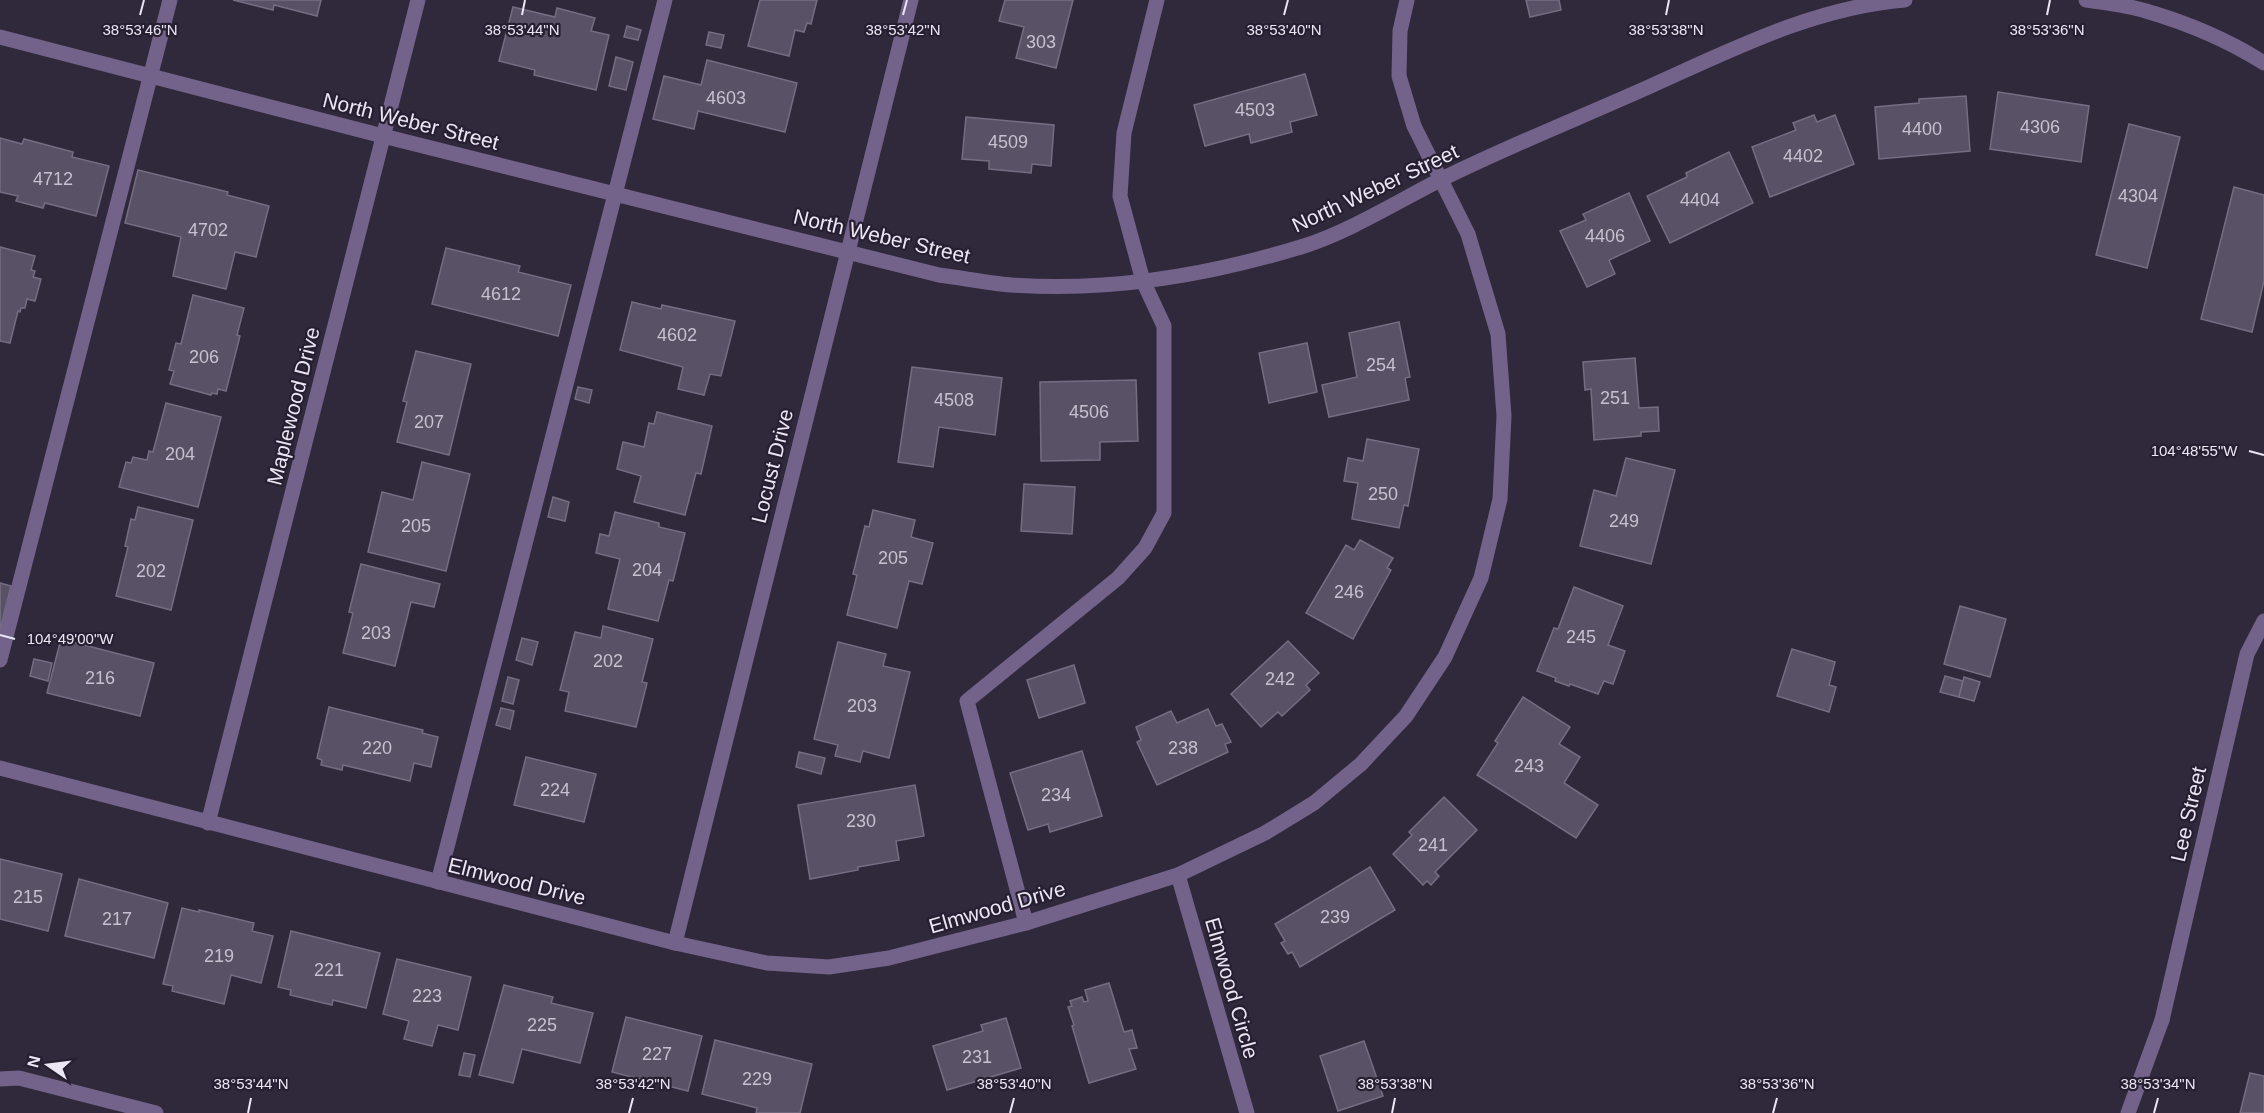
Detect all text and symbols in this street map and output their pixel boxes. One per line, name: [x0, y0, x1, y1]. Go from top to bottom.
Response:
text: 38°53'46"N: [102, 21, 178, 38]
text: 38°53'44"N: [484, 21, 560, 38]
text: 38°53'42"N: [865, 21, 941, 38]
text: 38°53'40"N: [1246, 21, 1322, 38]
text: 38°53'38"N: [1628, 21, 1704, 38]
text: 38°53'36"N: [2009, 21, 2085, 38]
house number: 303: [1026, 32, 1056, 52]
street label: North Weber Street: [321, 88, 502, 154]
house number: 4603: [706, 88, 746, 108]
house number: 4503: [1235, 100, 1275, 120]
house number: 4306: [2020, 117, 2060, 137]
house number: 4400: [1902, 119, 1942, 139]
house number: 4509: [988, 132, 1028, 152]
street label: North Weber Street: [1288, 139, 1462, 237]
house number: 4402: [1783, 146, 1823, 166]
house number: 4712: [33, 169, 73, 189]
house number: 4304: [2118, 186, 2158, 206]
house number: 4404: [1680, 190, 1720, 210]
street label: North Weber Street: [791, 204, 973, 268]
house number: 4702: [188, 220, 228, 240]
house number: 4406: [1585, 226, 1625, 246]
house number: 4612: [481, 284, 521, 304]
street label: Maplewood Drive: [262, 325, 324, 487]
house number: 4602: [657, 325, 697, 345]
house number: 206: [189, 347, 219, 367]
house number: 254: [1366, 355, 1396, 375]
house number: 251: [1600, 388, 1630, 408]
house number: 4508: [934, 390, 974, 410]
house number: 4506: [1069, 402, 1109, 422]
street label: Locust Drive: [747, 407, 797, 525]
house number: 207: [414, 412, 444, 432]
text: 104°48'55"W: [2151, 442, 2238, 459]
house number: 204: [165, 444, 195, 464]
house number: 250: [1368, 484, 1398, 504]
house number: 249: [1609, 511, 1639, 531]
house number: 205: [401, 516, 431, 536]
house number: 205: [878, 548, 908, 568]
house number: 204: [632, 560, 662, 580]
house number: 202: [136, 561, 166, 581]
house number: 246: [1334, 582, 1364, 602]
house number: 203: [361, 623, 391, 643]
house number: 245: [1566, 627, 1596, 647]
text: 104°49'00"W: [27, 630, 114, 647]
house number: 202: [593, 651, 623, 671]
house number: 216: [85, 668, 115, 688]
house number: 242: [1265, 669, 1295, 689]
house number: 203: [847, 696, 877, 716]
house number: 220: [362, 738, 392, 758]
house number: 238: [1168, 738, 1198, 758]
house number: 243: [1514, 756, 1544, 776]
street label: Lee Street: [2166, 764, 2210, 864]
house number: 224: [540, 780, 570, 800]
house number: 234: [1041, 785, 1071, 805]
house number: 230: [846, 811, 876, 831]
house number: 241: [1418, 835, 1448, 855]
street label: Elmwood Drive: [446, 853, 588, 909]
street label: Elmwood Drive: [926, 876, 1068, 938]
house number: 215: [13, 887, 43, 907]
house number: 239: [1320, 907, 1350, 927]
house number: 217: [102, 909, 132, 929]
street label: Elmwood Circle: [1201, 915, 1263, 1061]
house number: 219: [204, 946, 234, 966]
house number: 221: [314, 960, 344, 980]
house number: 223: [412, 986, 442, 1006]
house number: 225: [527, 1015, 557, 1035]
north arrow: [18, 1035, 78, 1095]
house number: 227: [642, 1044, 672, 1064]
house number: 231: [962, 1047, 992, 1067]
text: N: [24, 1054, 44, 1069]
house number: 229: [742, 1069, 772, 1089]
text: 38°53'44"N: [213, 1075, 289, 1092]
text: 38°53'42"N: [595, 1075, 671, 1092]
text: 38°53'40"N: [976, 1075, 1052, 1092]
text: 38°53'38"N: [1357, 1075, 1433, 1092]
text: 38°53'36"N: [1739, 1075, 1815, 1092]
text: 38°53'34"N: [2120, 1075, 2196, 1092]

